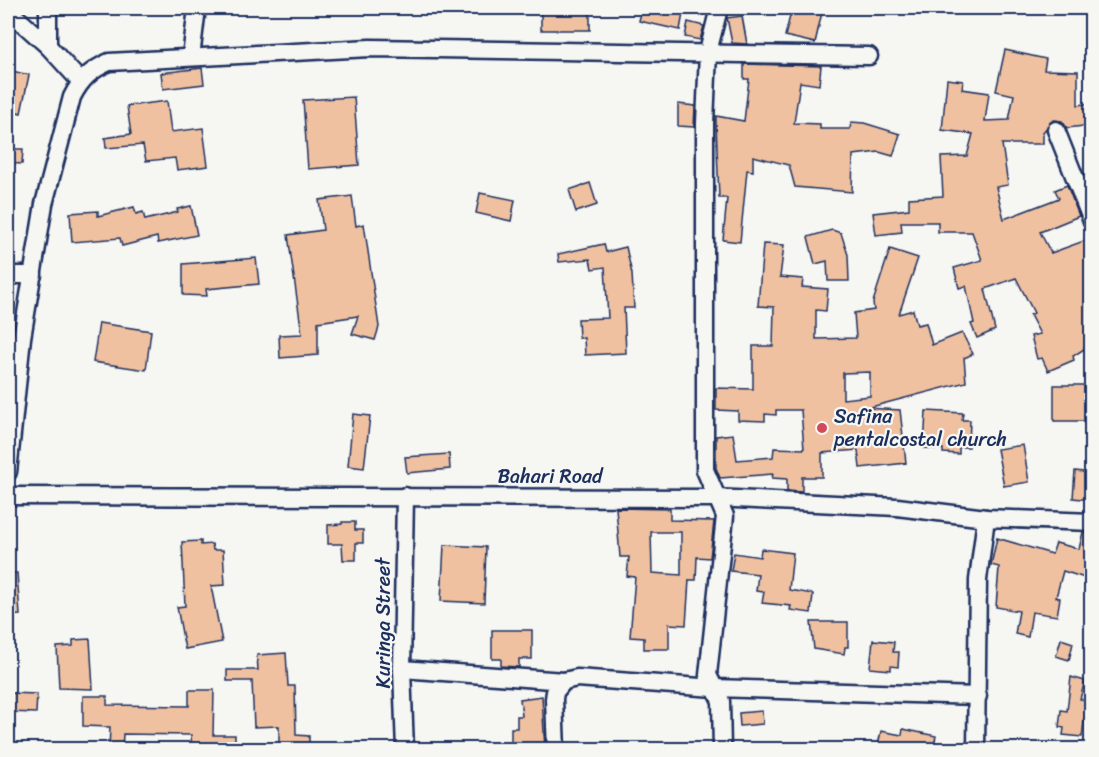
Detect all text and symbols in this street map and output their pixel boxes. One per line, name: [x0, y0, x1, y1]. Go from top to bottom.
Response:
place label: Safina pentalcostal church: [833, 399, 1007, 457]
marker: Safina pentalcostal church: [815, 421, 829, 435]
street label: Bahari Road: [498, 459, 604, 494]
street label: Kuringa Street: [366, 557, 401, 688]

